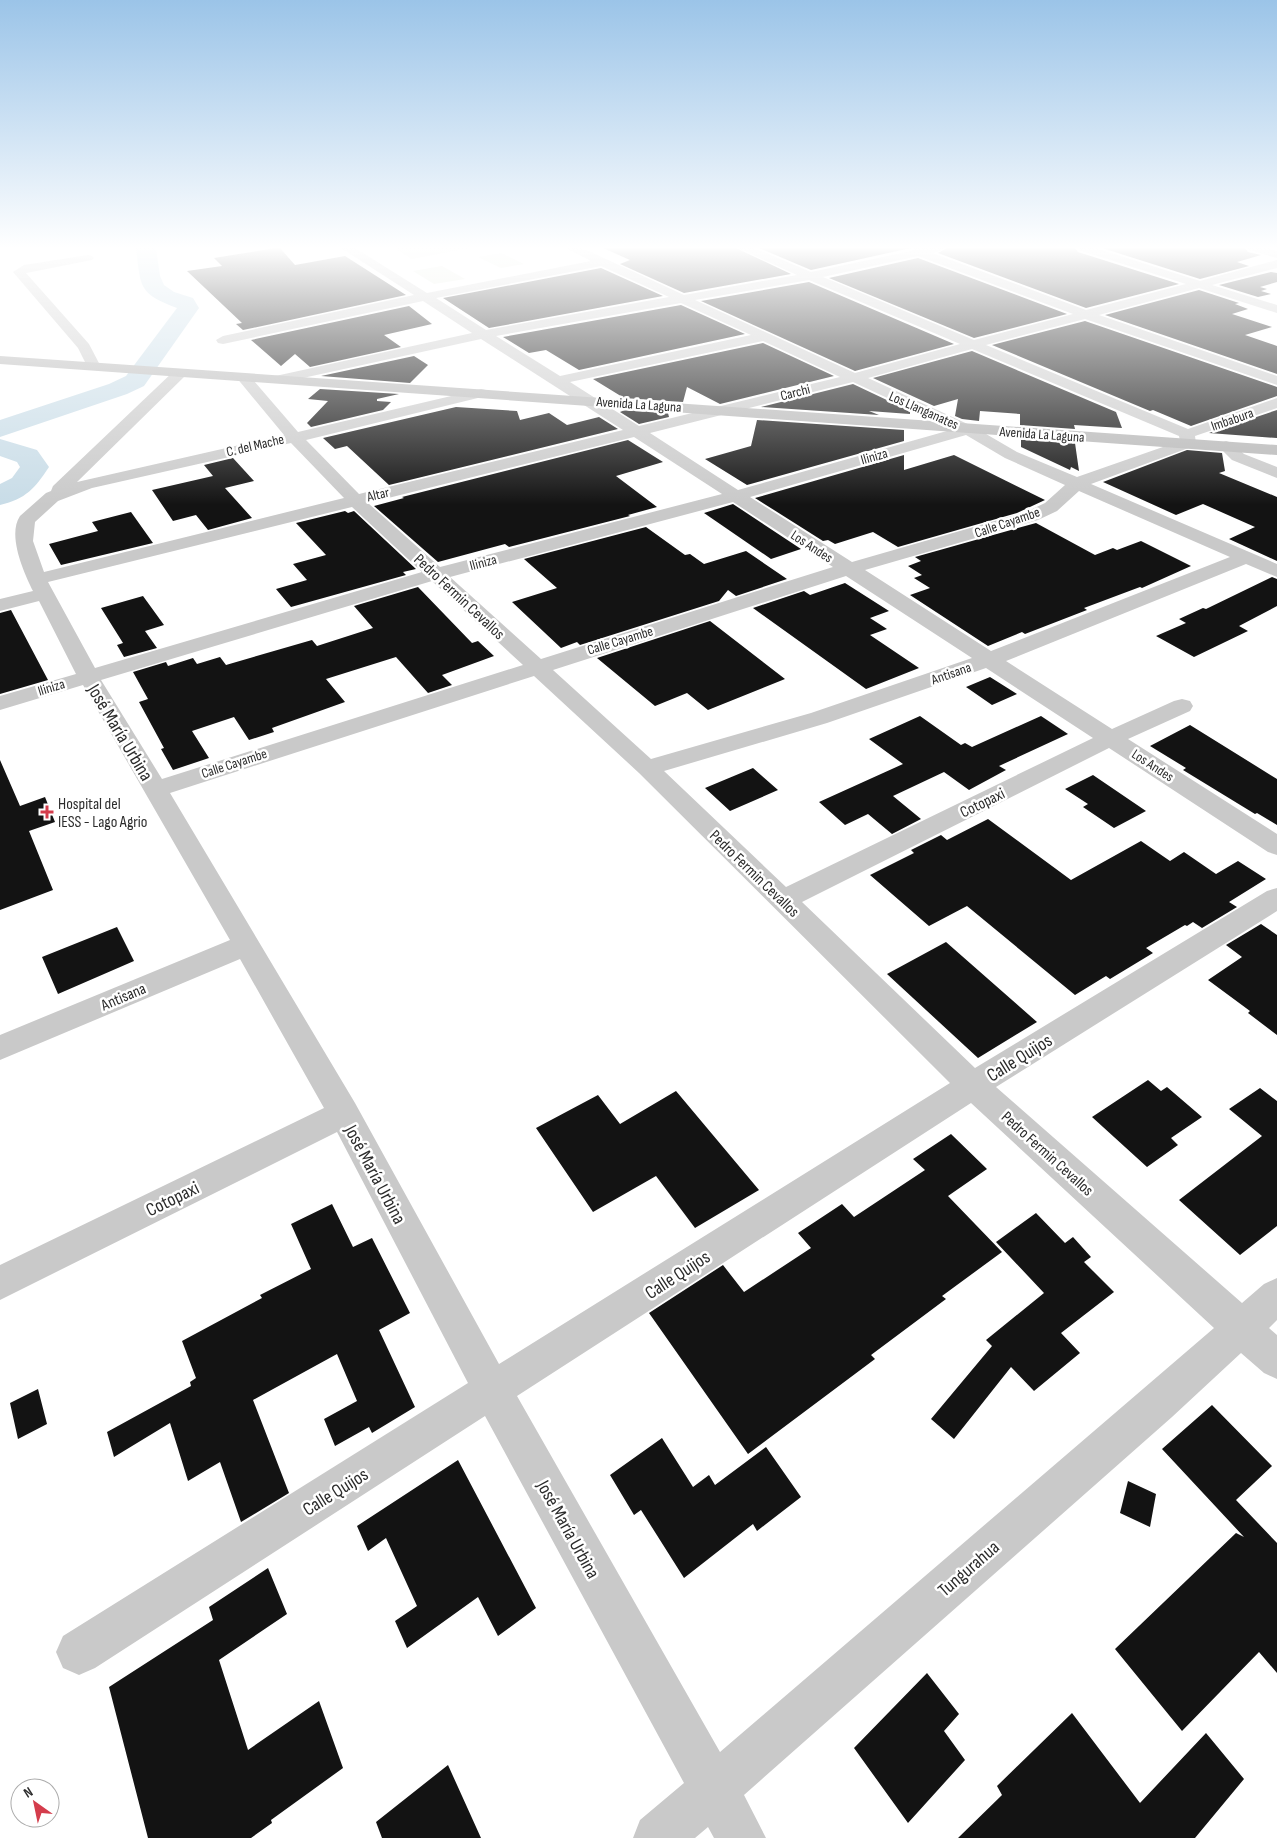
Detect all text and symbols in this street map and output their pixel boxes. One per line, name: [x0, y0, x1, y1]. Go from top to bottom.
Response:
street label: Carchi: [779, 381, 812, 404]
street label: Los Llanganates: [886, 388, 961, 433]
street label: Avenida La Laguna: [595, 393, 682, 416]
street label: Imbabura: [1209, 404, 1256, 435]
street label: Avenida La Laguna: [998, 423, 1085, 446]
street label: C. del Mache: [225, 431, 286, 460]
street label: Iliniza: [859, 445, 890, 468]
street label: Altar: [364, 484, 391, 506]
street label: Calle Cayambe: [972, 503, 1042, 542]
street label: Los Andes: [787, 527, 836, 566]
street label: Pedro Fermin Cevallos: [410, 550, 509, 644]
street label: Iliniza: [468, 551, 499, 574]
street label: Calle Cayambe: [585, 622, 655, 659]
street label: Antisana: [928, 659, 973, 689]
street label: Iliniza: [36, 675, 67, 700]
street label: José María Urbina: [81, 679, 158, 785]
street label: Calle Cayambe: [199, 745, 269, 782]
street label: Los Andes: [1128, 746, 1177, 785]
street label: Cotopaxi: [957, 784, 1008, 822]
place label: Hospital del IESS - Lago Agrio: [58, 795, 148, 832]
marker: Hospital del IESS - Lago Agrio: [40, 805, 54, 819]
street label: Pedro Fermin Cevallos: [705, 827, 803, 922]
street label: Antisana: [97, 979, 149, 1016]
street label: Calle Quijos: [983, 1029, 1057, 1087]
street label: Pedro Fermin Cevallos: [997, 1108, 1097, 1201]
street label: José María Urbina: [338, 1120, 410, 1228]
street label: Cotopaxi: [142, 1177, 203, 1222]
street label: Calle Quijos: [641, 1246, 715, 1305]
street label: Calle Quijos: [299, 1463, 373, 1521]
street label: José María Urbina: [531, 1476, 604, 1583]
street label: Tungurahua: [934, 1536, 1004, 1602]
north arrow: [10, 1778, 60, 1828]
text: N: [20, 1783, 36, 1802]

